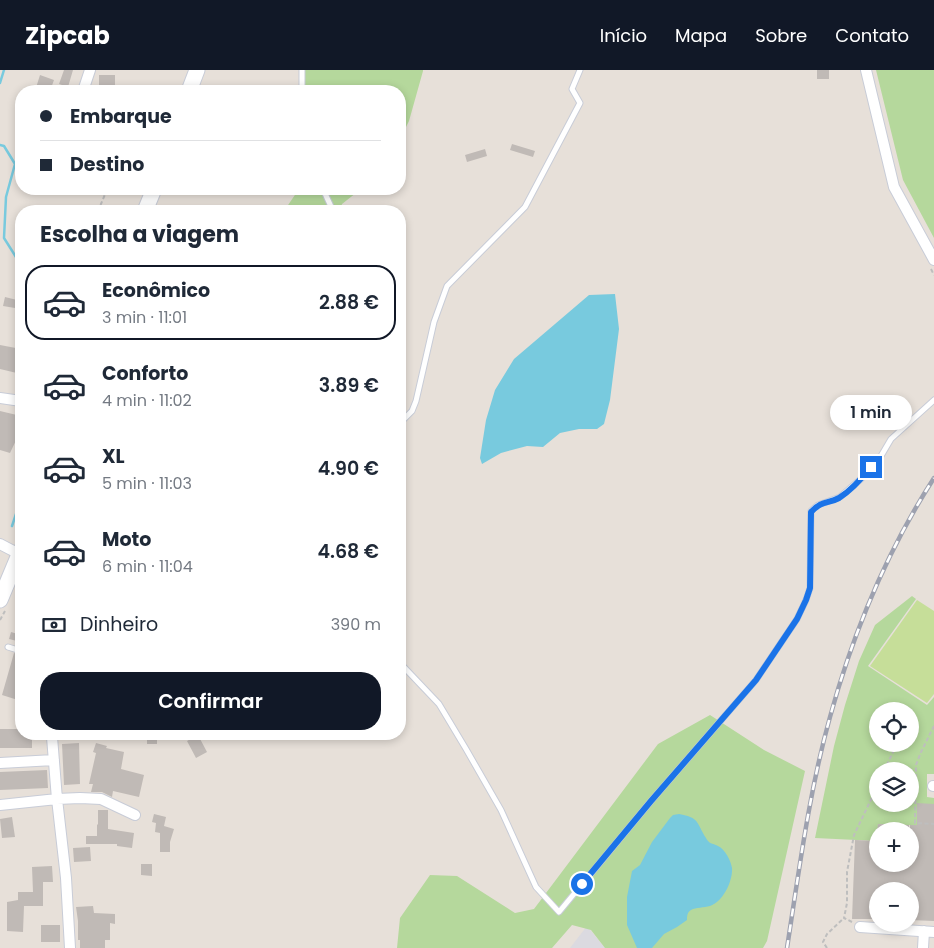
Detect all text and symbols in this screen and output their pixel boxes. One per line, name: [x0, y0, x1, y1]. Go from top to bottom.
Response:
text: Zipcab: [25, 19, 110, 52]
text: Início: [600, 23, 647, 48]
text: Mapa: [675, 23, 727, 48]
text: Sobre: [755, 23, 807, 48]
text: Contato: [835, 23, 909, 48]
text: Embarque: [70, 103, 172, 130]
text: Destino: [70, 151, 144, 178]
text: Escolha a viagem: [40, 219, 239, 250]
text: Econômico: [102, 277, 210, 304]
icon: car: [42, 280, 87, 325]
text: 2.88 €: [319, 289, 379, 316]
text: 3 min · 11:01: [102, 306, 187, 329]
text: Conforto: [102, 360, 188, 387]
icon: car: [42, 363, 87, 408]
text: 3.89 €: [319, 372, 379, 399]
text: 4 min · 11:02: [102, 389, 192, 412]
callout: 1 min: [830, 394, 912, 430]
text: 1 min: [850, 401, 892, 424]
text: XL: [102, 443, 125, 470]
icon: car: [42, 446, 87, 491]
text: 4.90 €: [318, 455, 379, 482]
route end: [860, 456, 882, 478]
text: 5 min · 11:03: [102, 472, 192, 495]
text: Moto: [102, 526, 151, 553]
icon: car: [42, 529, 87, 574]
text: 4.68 €: [317, 538, 379, 565]
text: 6 min · 11:04: [102, 555, 193, 578]
icon: cash: [40, 611, 68, 639]
text: Dinheiro: [80, 611, 158, 638]
text: 390 m: [331, 613, 381, 636]
button: Confirmar: [40, 672, 381, 730]
map controls: [869, 702, 919, 932]
button: locate: [869, 702, 919, 752]
button: layers: [869, 762, 919, 812]
button: +: [869, 822, 919, 872]
route start: [571, 873, 593, 895]
button: −: [869, 882, 919, 932]

